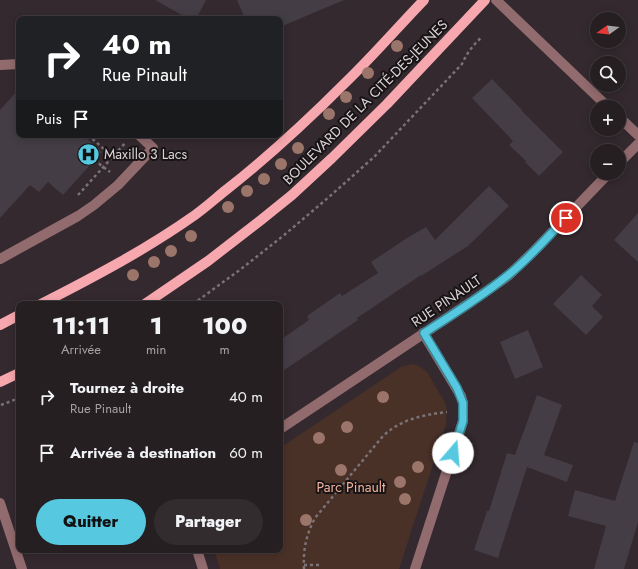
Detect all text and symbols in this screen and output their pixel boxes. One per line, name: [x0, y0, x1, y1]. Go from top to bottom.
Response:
north arrow: [590, 12, 626, 48]
map controls: [590, 12, 626, 180]
street label: BOULEVARD DE LA CITÉ-DES-JEUNES: [278, 15, 452, 189]
text: 40 m: [102, 24, 171, 65]
icon: right: [36, 32, 88, 84]
button: search: [590, 56, 626, 92]
text: Rue Pinault: [102, 62, 187, 88]
button: +: [590, 100, 626, 136]
text: Puis: [36, 108, 62, 130]
icon: arrive: [70, 108, 92, 130]
hospital icon: Maxillo 3 Lacs: [76, 141, 102, 167]
place label: Maxillo 3 Lacs: [104, 144, 187, 164]
button: −: [590, 144, 626, 180]
pin: [549, 201, 583, 235]
icon: arrive: [555, 207, 577, 229]
street label: RUE PINAULT: [407, 270, 485, 332]
text: 11:11: [52, 308, 110, 343]
text: 1: [150, 308, 162, 343]
text: 100: [202, 308, 247, 343]
text: Arrivée: [61, 340, 101, 359]
text: min: [146, 340, 166, 359]
text: m: [220, 340, 230, 359]
text: Tournez à droite: [70, 377, 184, 399]
icon: right: [36, 386, 58, 408]
text: 40 m: [229, 386, 263, 408]
text: Rue Pinault: [70, 399, 131, 418]
position arrow: [432, 432, 474, 474]
icon: arrive: [36, 442, 58, 464]
text: Arrivée à destination: [70, 442, 216, 464]
text: 60 m: [229, 442, 263, 464]
park label: Parc Pinault: [317, 477, 386, 497]
button: Quitter: [36, 499, 146, 545]
button: Partager: [154, 499, 263, 545]

